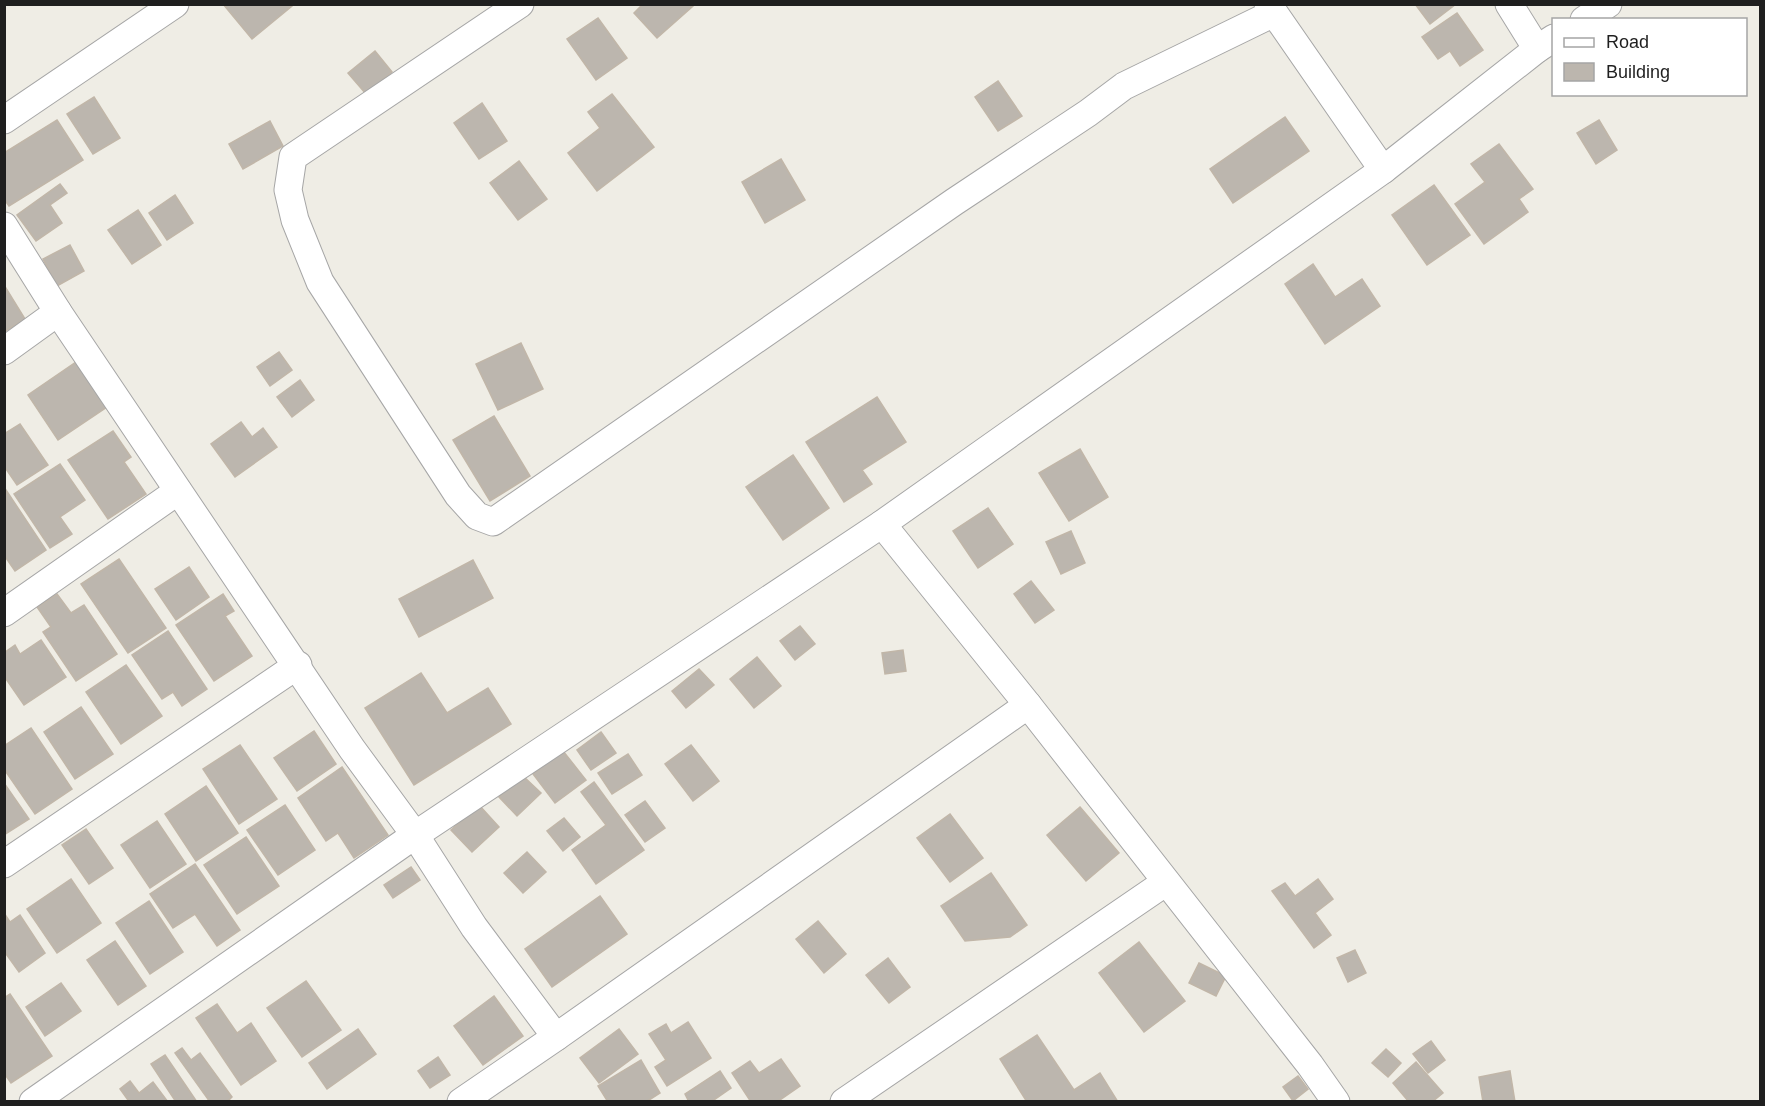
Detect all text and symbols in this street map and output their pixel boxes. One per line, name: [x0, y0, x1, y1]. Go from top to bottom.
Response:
legend: [1552, 18, 1747, 96]
text: Road: [1606, 32, 1649, 52]
text: Building: [1606, 62, 1670, 82]

